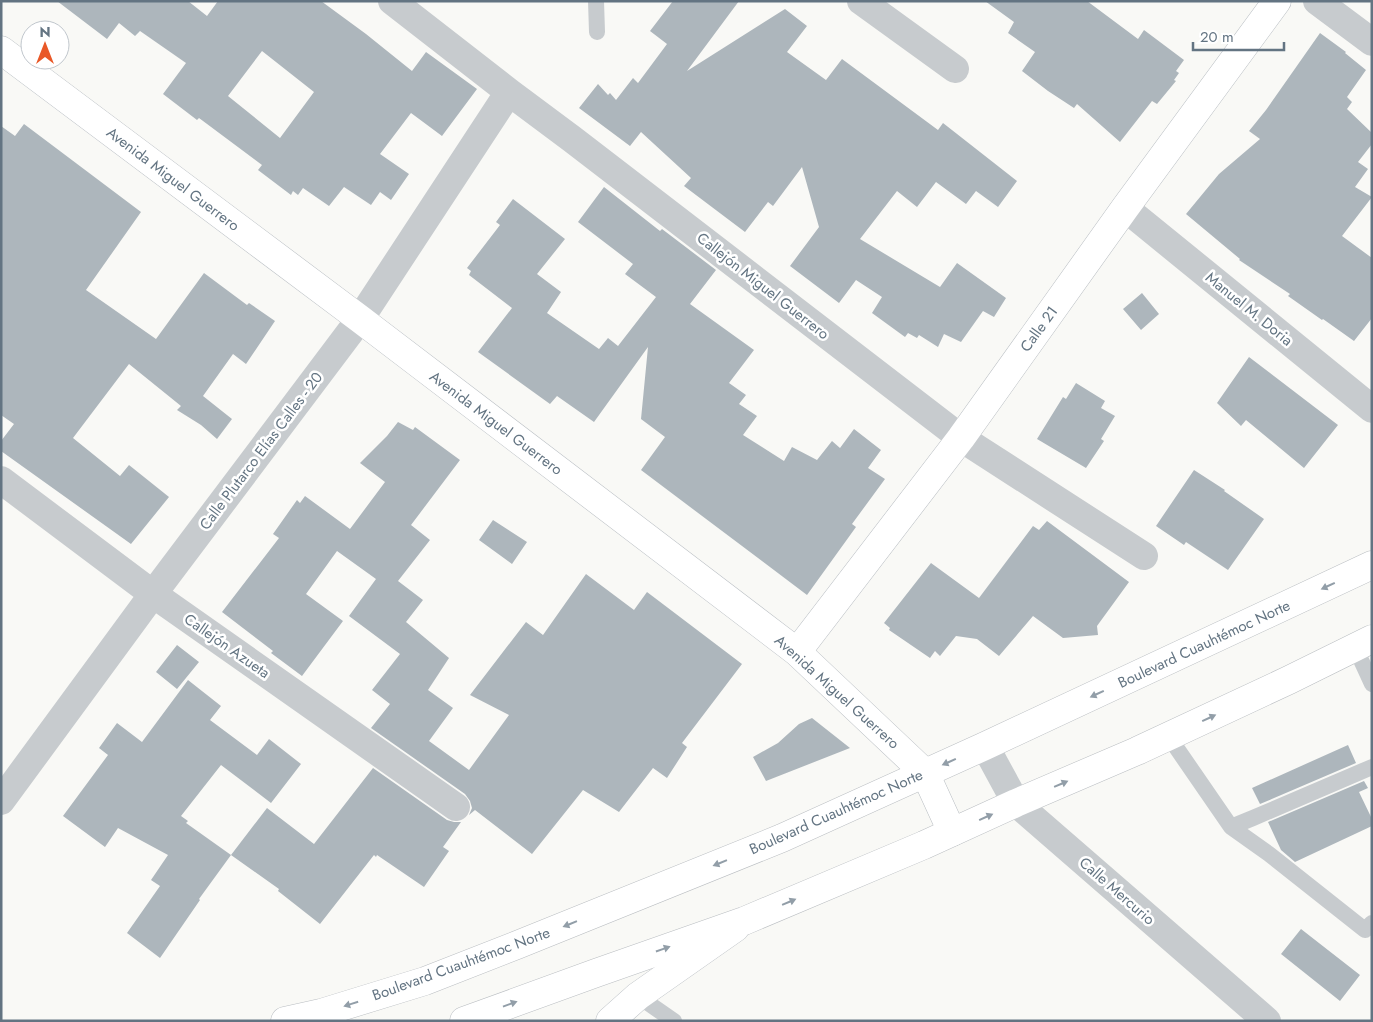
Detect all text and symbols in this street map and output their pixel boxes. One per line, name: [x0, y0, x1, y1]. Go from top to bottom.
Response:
north arrow: [20, 20, 70, 70]
scale bar: [1193, 20, 1284, 52]
text: N: [39, 22, 51, 42]
text: 20 m: [1200, 26, 1234, 48]
street label: Avenida Miguel Guerrero: [102, 122, 244, 236]
street label: Callejón Miguel Guerrero: [692, 227, 834, 345]
street label: Manuel M. Doria: [1201, 267, 1297, 351]
street label: Calle 21: [1015, 302, 1063, 356]
street label: Avenida Miguel Guerrero: [425, 366, 567, 480]
street label: Calle Plutarco Elías Calles - 20: [194, 367, 328, 535]
one-way arrow: [1321, 583, 1335, 591]
street label: Boulevard Cuauhtémoc Norte: [1114, 594, 1294, 694]
street label: Callejón Azueta: [180, 608, 274, 684]
street label: Avenida Miguel Guerrero: [770, 630, 904, 754]
one-way arrow: [1090, 690, 1104, 698]
one-way arrow: [1202, 713, 1216, 721]
one-way arrow: [942, 758, 956, 766]
street label: Boulevard Cuauhtémoc Norte: [746, 764, 926, 860]
one-way arrow: [1054, 779, 1068, 787]
one-way arrow: [979, 812, 993, 820]
street label: Calle Mercurio: [1074, 852, 1160, 930]
one-way arrow: [712, 859, 727, 867]
one-way arrow: [782, 898, 796, 906]
street label: Boulevard Cuauhtémoc Norte: [369, 921, 553, 1006]
one-way arrow: [562, 921, 577, 928]
one-way arrow: [656, 945, 671, 953]
one-way arrow: [344, 1000, 359, 1008]
one-way arrow: [503, 1000, 518, 1008]

